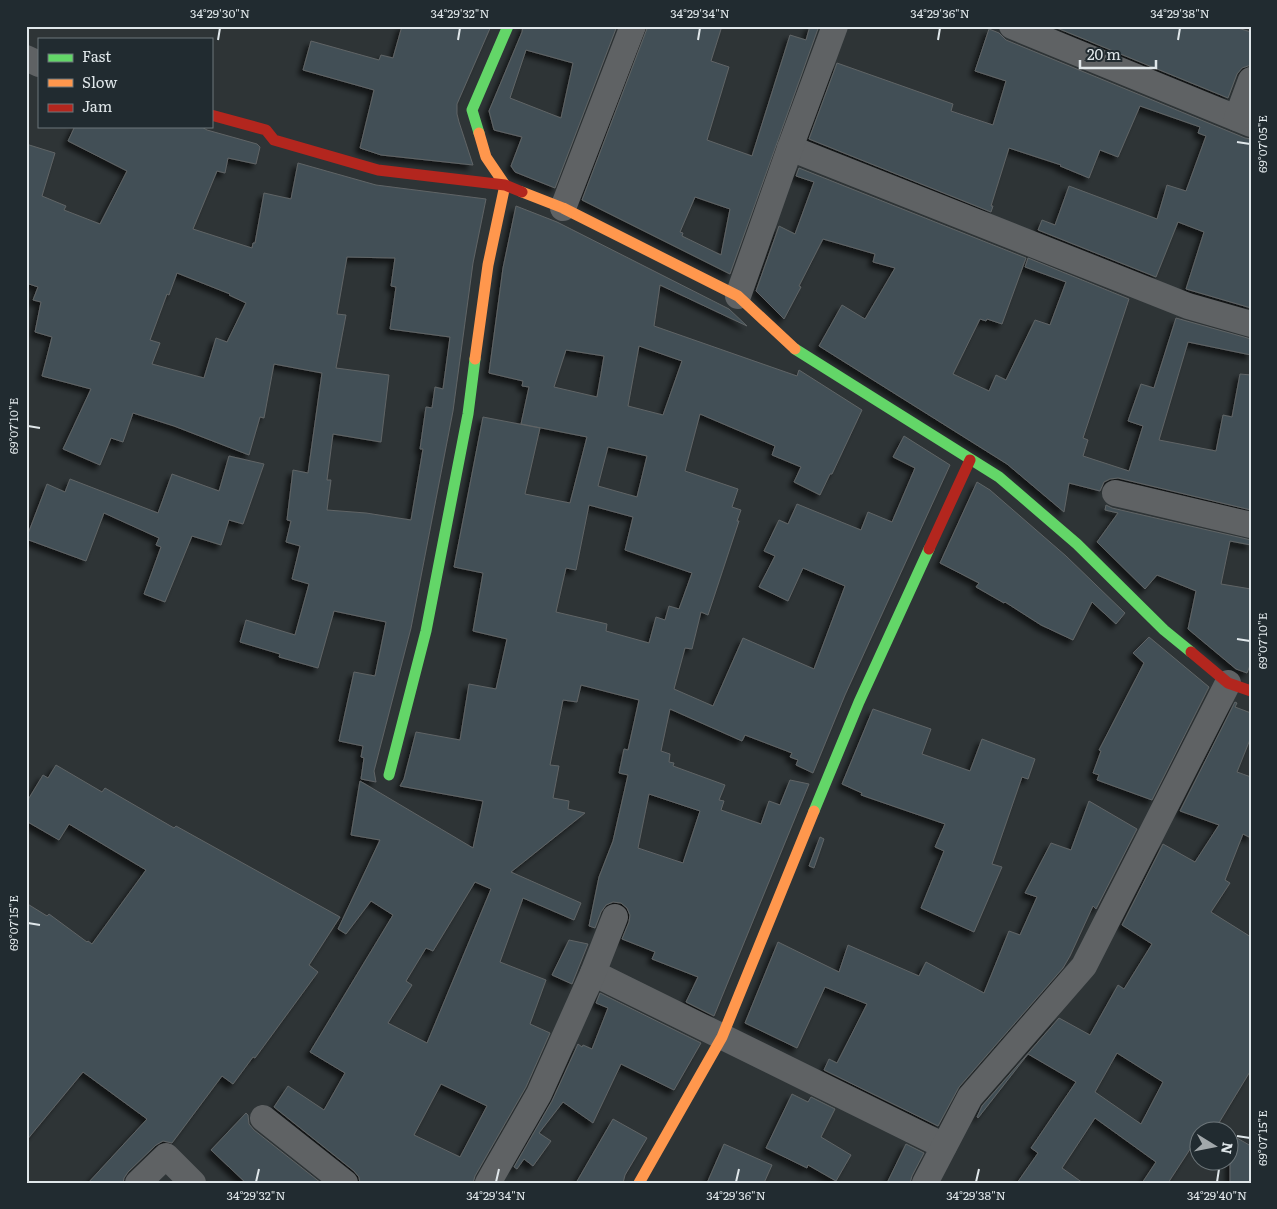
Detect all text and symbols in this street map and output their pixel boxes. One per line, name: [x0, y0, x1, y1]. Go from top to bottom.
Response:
text: 34°29'30"N: [190, 4, 250, 22]
text: 34°29'32"N: [431, 4, 489, 22]
text: 34°29'34"N: [670, 4, 730, 22]
text: 34°29'36"N: [910, 4, 970, 22]
text: 34°29'38"N: [1150, 4, 1210, 22]
legend: [38, 38, 212, 128]
scale bar: [1080, 38, 1156, 70]
text: 20 m: [1087, 42, 1121, 65]
text: Fast: [82, 44, 111, 67]
text: Slow: [82, 70, 117, 93]
text: Jam: [82, 94, 113, 117]
text: 69°07'05"E: [1253, 115, 1271, 173]
text: 69°07'10"E: [4, 397, 22, 454]
text: 69°07'10"E: [1253, 612, 1271, 669]
text: 69°07'15"E: [4, 895, 22, 951]
text: 69°07'15"E: [1253, 1110, 1271, 1166]
north arrow: [1190, 1122, 1240, 1172]
text: N: [1217, 1141, 1239, 1156]
text: 34°29'32"N: [227, 1186, 285, 1204]
text: 34°29'34"N: [466, 1186, 526, 1204]
text: 34°29'36"N: [706, 1186, 766, 1204]
text: 34°29'38"N: [946, 1186, 1006, 1204]
text: 34°29'40"N: [1187, 1186, 1247, 1204]

